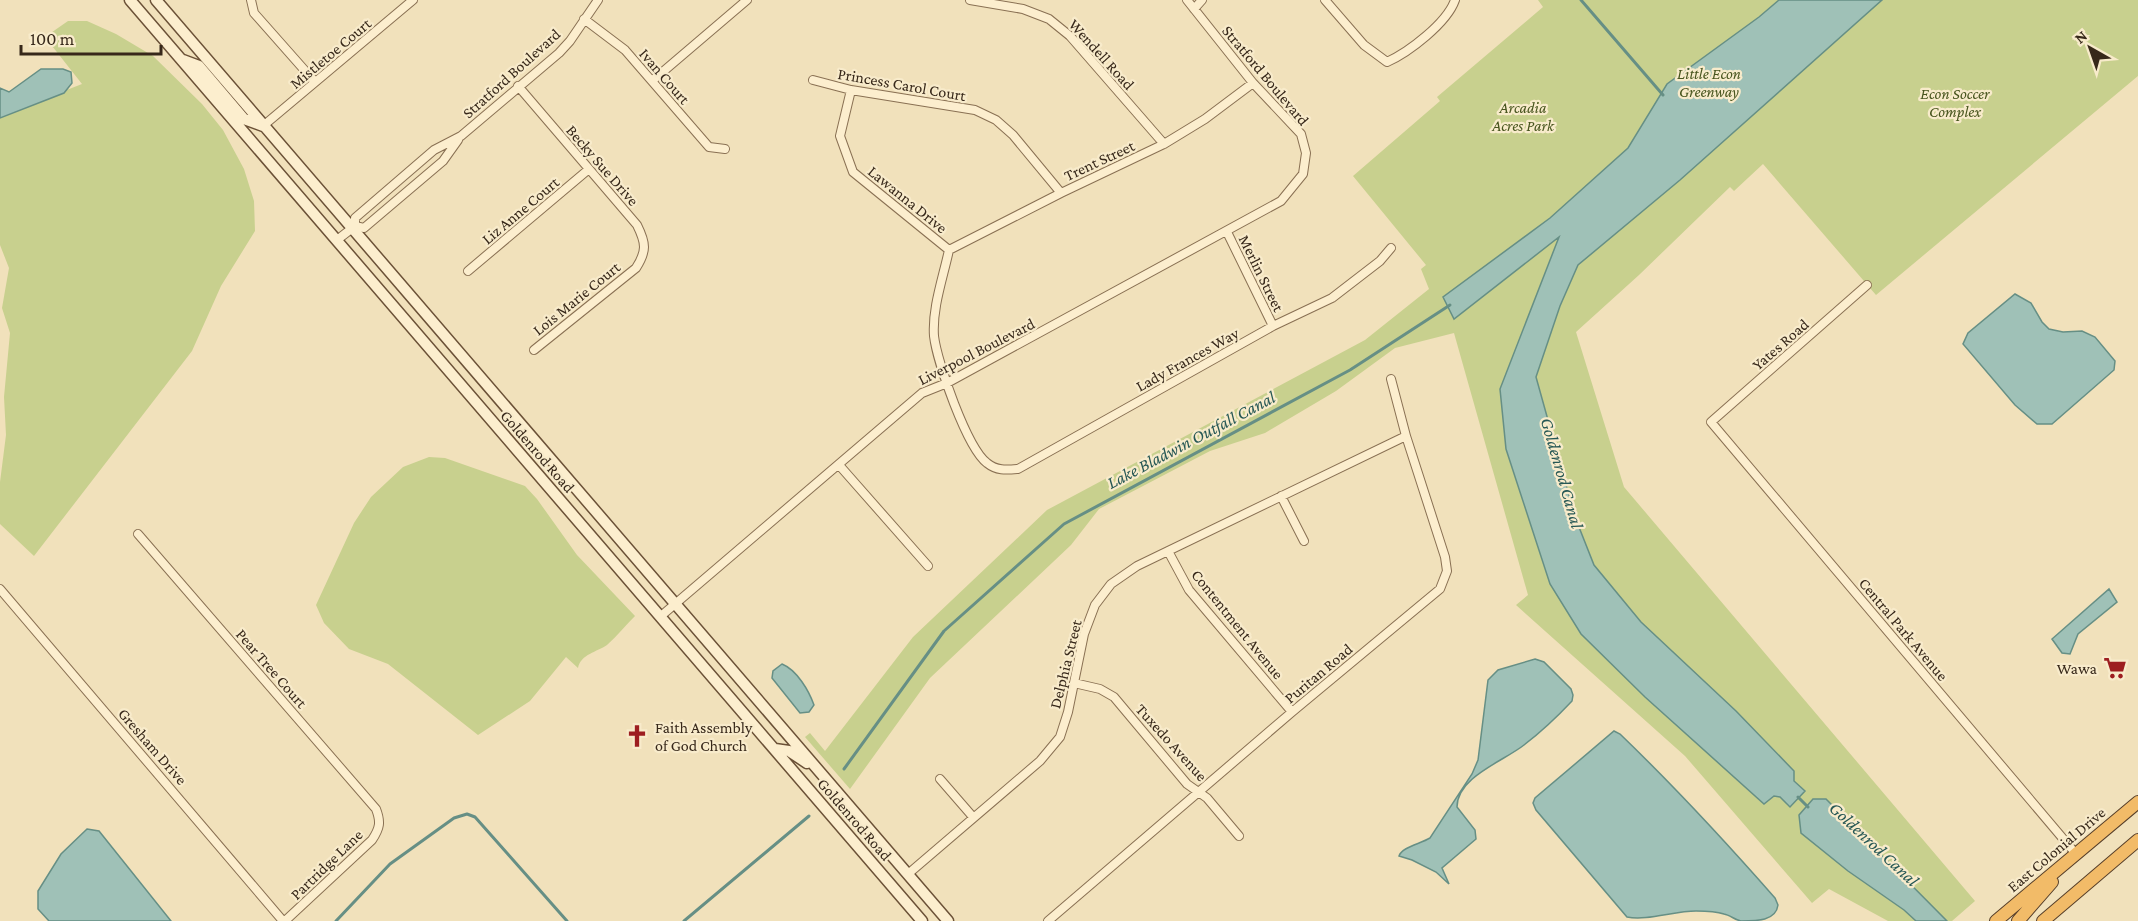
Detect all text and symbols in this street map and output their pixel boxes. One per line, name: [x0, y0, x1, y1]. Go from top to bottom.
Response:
street label: Mistletoe Court: [286, 14, 375, 92]
street label: Wendell Road: [1066, 16, 1138, 93]
scale bar: [21, 18, 160, 56]
north arrow: [2060, 18, 2120, 78]
street label: Stratford Boulevard: [1219, 22, 1313, 129]
street label: Stratford Boulevard: [459, 25, 564, 122]
text: N: [2071, 27, 2090, 47]
text: 100 m: [30, 29, 75, 49]
street label: Ivan Court: [636, 45, 694, 108]
street label: Princess Carol Court: [837, 65, 968, 104]
park label: Little Econ Greenway: [1677, 65, 1741, 101]
park label: Econ Soccer Complex: [1920, 85, 1990, 121]
park label: Arcadia Acres Park: [1491, 99, 1555, 134]
street label: Becky Sue Drive: [562, 122, 642, 210]
street label: Trent Street: [1061, 137, 1138, 184]
street label: Lawanna Drive: [865, 162, 951, 236]
street label: Liz Anne Court: [478, 173, 563, 247]
street label: Merlin Street: [1236, 232, 1288, 315]
street label: Lois Marie Court: [529, 258, 624, 339]
street label: Liverpool Boulevard: [915, 314, 1038, 389]
street label: Yates Road: [1749, 315, 1812, 373]
street label: Lady Frances Way: [1133, 324, 1243, 396]
water label: Lake Bladwin Outfall Canal: [1103, 387, 1279, 493]
street label: Goldenrod Road: [497, 407, 578, 496]
water label: Goldenrod Canal: [1537, 415, 1588, 531]
street label: Contentment Avenue: [1188, 566, 1287, 682]
street label: Central Park Avenue: [1856, 575, 1952, 684]
street label: Delphia Street: [1046, 617, 1086, 711]
street label: Pear Tree Court: [233, 625, 311, 712]
street label: Puritan Road: [1281, 640, 1356, 707]
supermarket icon: Wawa: [2102, 655, 2128, 681]
place label: Wawa: [2057, 660, 2098, 677]
street label: Tuxedo Avenue: [1133, 700, 1211, 784]
street label: Gresham Drive: [115, 705, 190, 788]
place label: Faith Assembly of God Church: [655, 719, 753, 754]
church icon: Faith Assembly of God Church: [624, 723, 650, 749]
street label: Goldenrod Road: [814, 775, 895, 864]
water label: Goldenrod Canal: [1825, 798, 1923, 891]
street label: East Colonial Drive: [2004, 804, 2109, 895]
street label: Partridge Lane: [287, 826, 366, 904]

